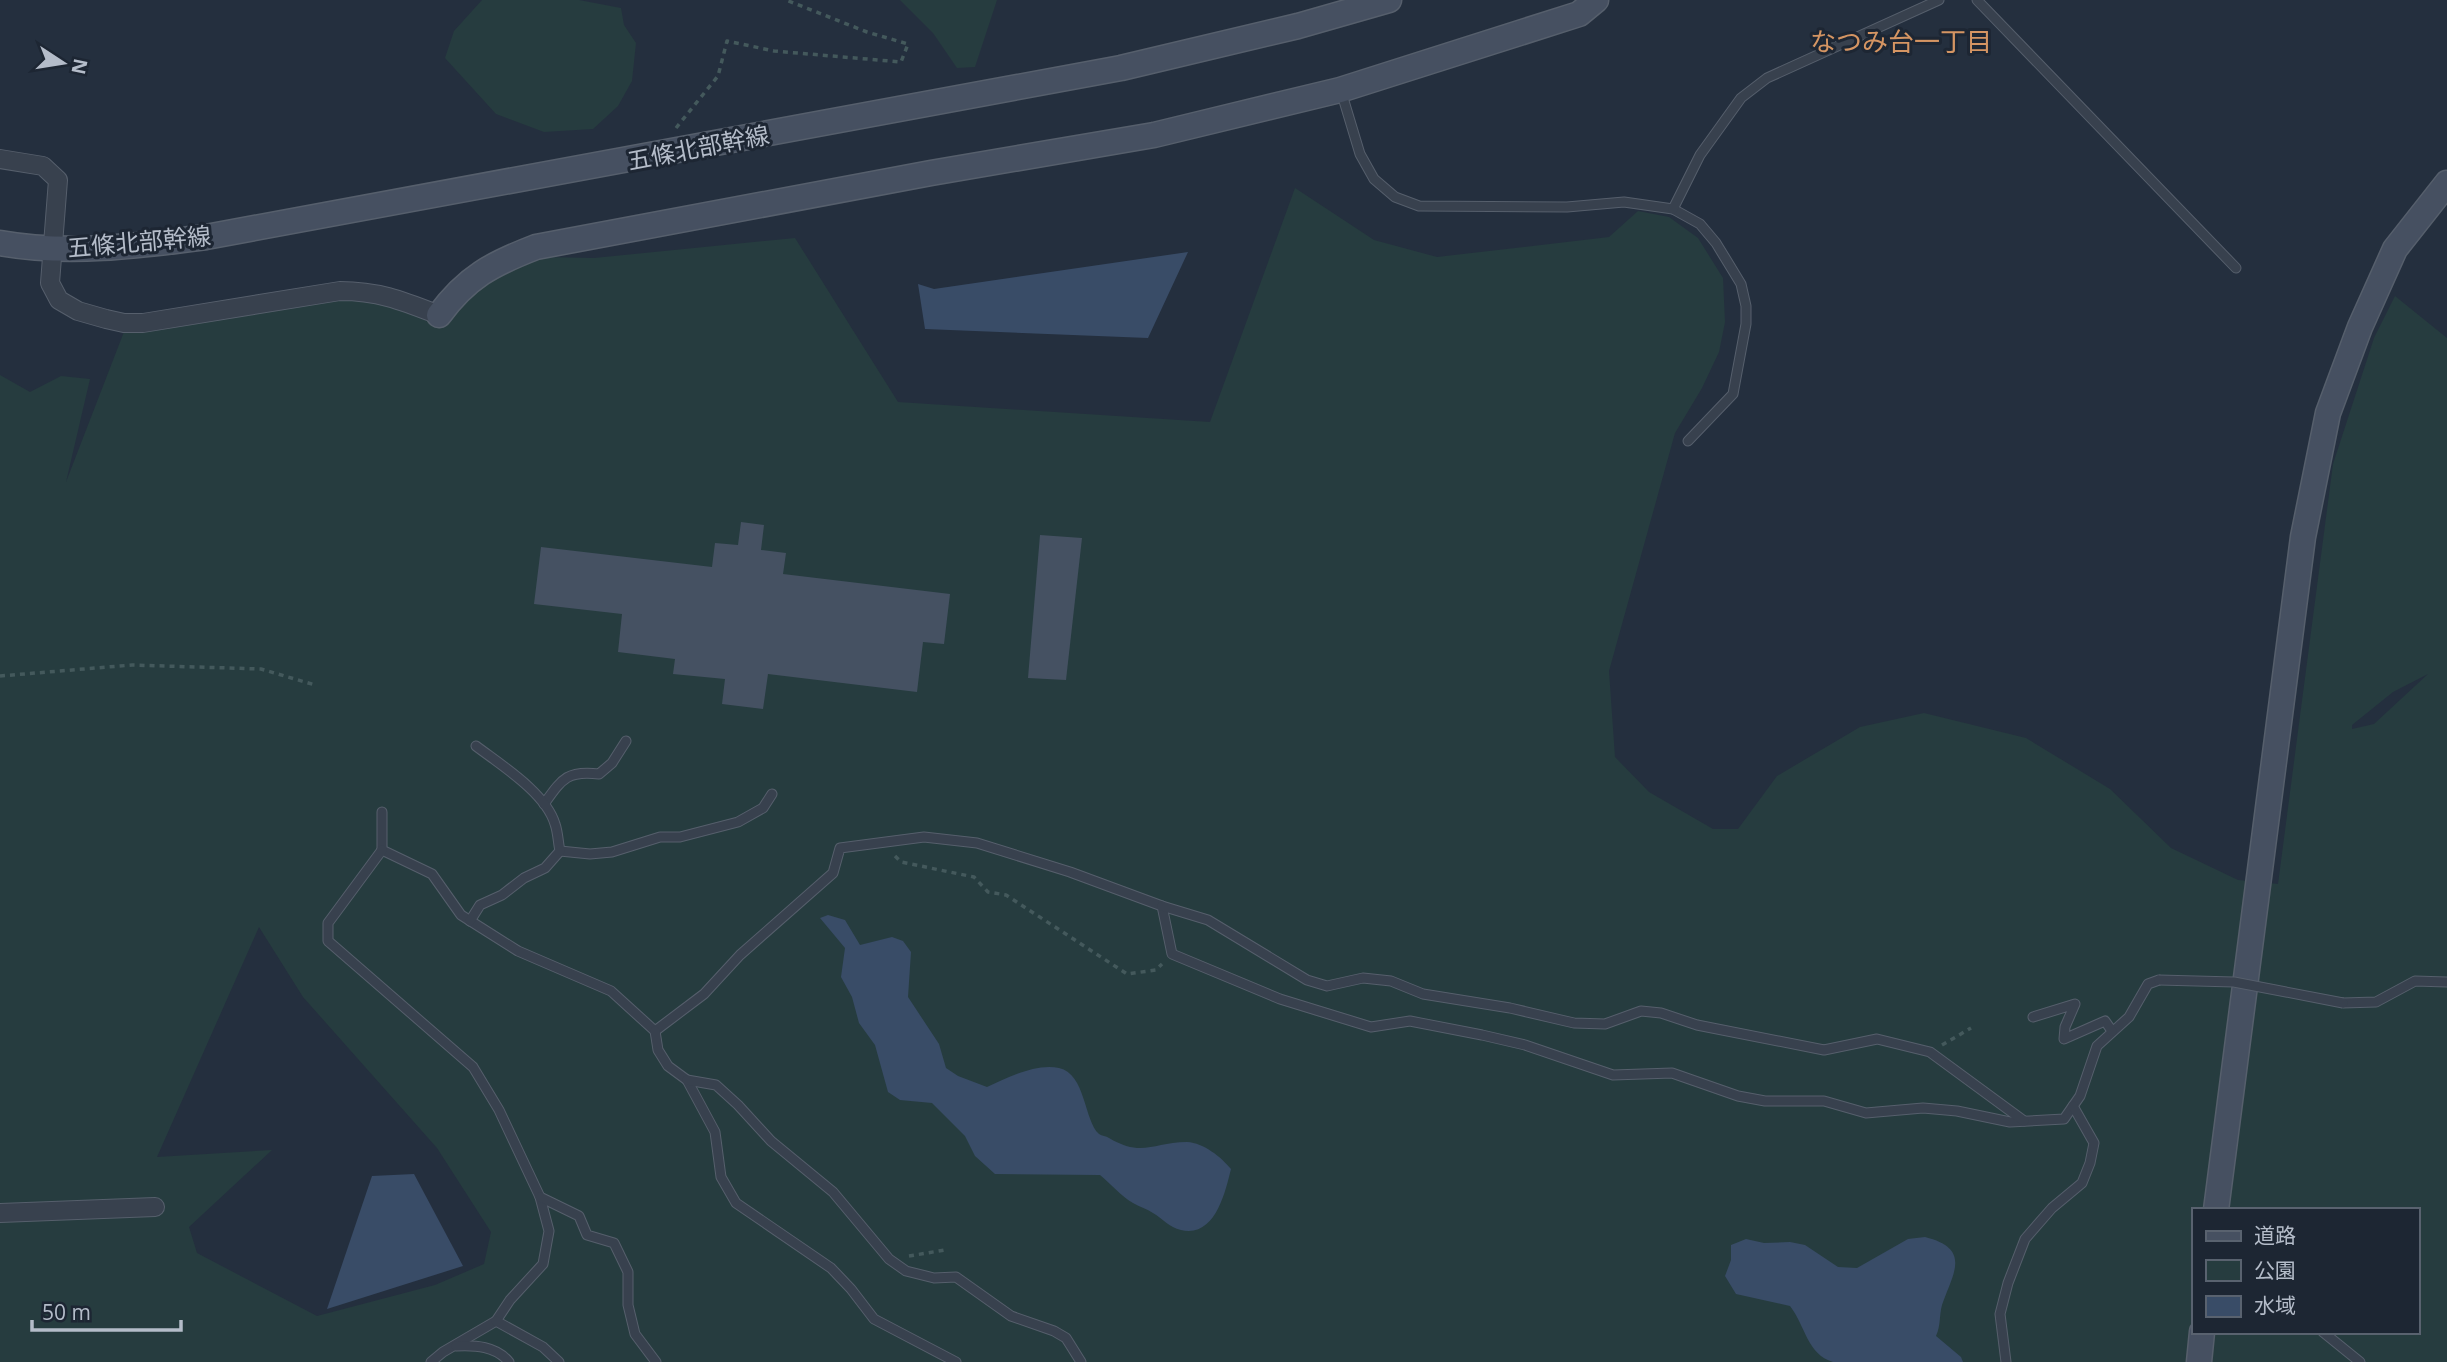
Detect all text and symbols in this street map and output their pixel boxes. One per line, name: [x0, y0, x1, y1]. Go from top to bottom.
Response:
district label: なつみ台一丁目: [1810, 23, 1992, 59]
north arrow: [28, 28, 98, 98]
text: N: [65, 56, 94, 77]
street label: 五條北部幹線: [624, 117, 772, 177]
street label: 五條北部幹線: [66, 218, 212, 264]
legend: [2192, 1208, 2419, 1334]
text: 道路: [2254, 1221, 2296, 1249]
text: 公園: [2254, 1256, 2296, 1284]
scale bar: [32, 1288, 180, 1332]
text: 水域: [2254, 1291, 2296, 1319]
text: 50 m: [42, 1298, 91, 1326]

